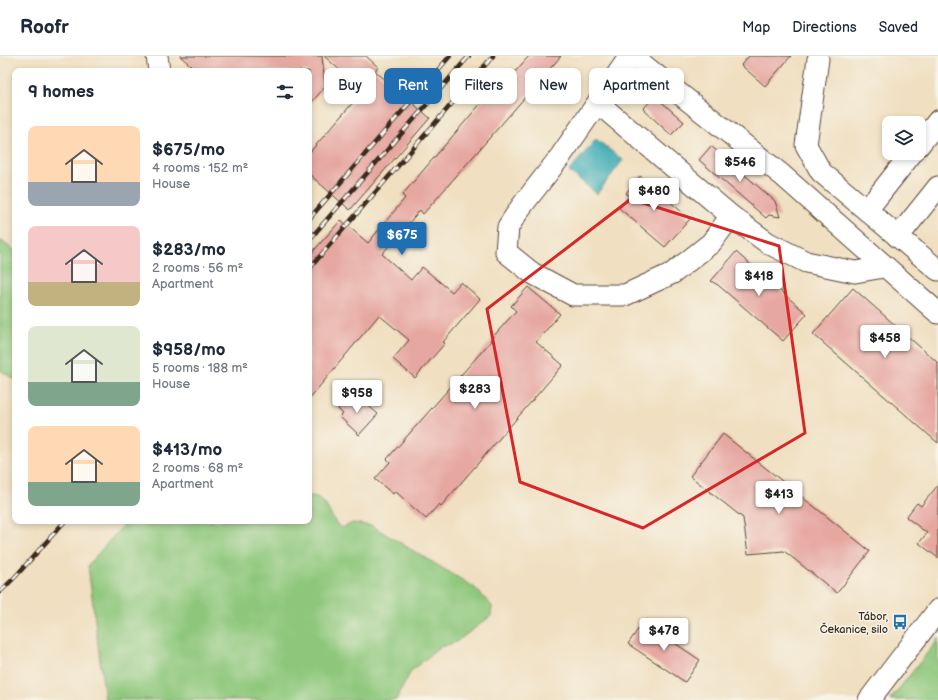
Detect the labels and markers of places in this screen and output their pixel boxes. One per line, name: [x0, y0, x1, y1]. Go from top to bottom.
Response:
pin: $546: [716, 149, 764, 183]
pin: $480: [630, 178, 678, 212]
pin: $675: [378, 222, 426, 256]
pin: $418: [735, 263, 783, 297]
pin: $458: [861, 325, 909, 359]
pin: $283: [451, 376, 499, 410]
pin: $958: [333, 380, 381, 414]
pin: $413: [755, 481, 803, 515]
place label: Tábor, Čekanice, silo: [820, 610, 888, 636]
bus stop icon: Tábor, Čekanice, silo: [891, 613, 909, 631]
pin: $478: [640, 618, 688, 652]

